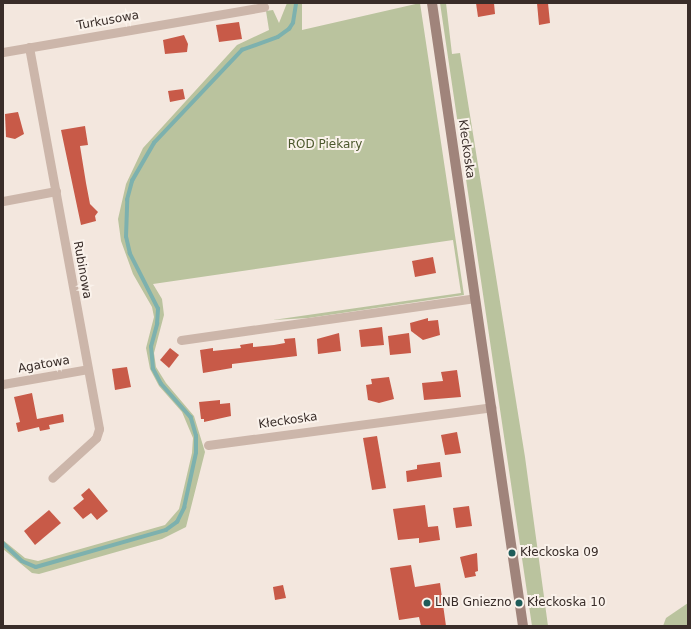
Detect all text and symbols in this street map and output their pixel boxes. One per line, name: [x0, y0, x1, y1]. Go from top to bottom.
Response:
street label: Turkusowa: [76, 8, 140, 34]
street label: Kłeckoska: [455, 119, 477, 179]
park label: ROD Piekary: [288, 138, 362, 152]
street label: Rubinowa: [70, 240, 94, 300]
street label: Agatowa: [17, 353, 71, 377]
street label: Kłeckoska: [258, 410, 318, 432]
place label: Kłeckoska 09: [520, 546, 599, 560]
marker: Kłeckoska 09: [507, 548, 517, 558]
place label: LNB Gniezno: [435, 596, 512, 610]
place label: Kłeckoska 10: [527, 596, 606, 610]
marker: LNB Gniezno: [422, 598, 432, 608]
marker: Kłeckoska 10: [514, 598, 524, 608]

